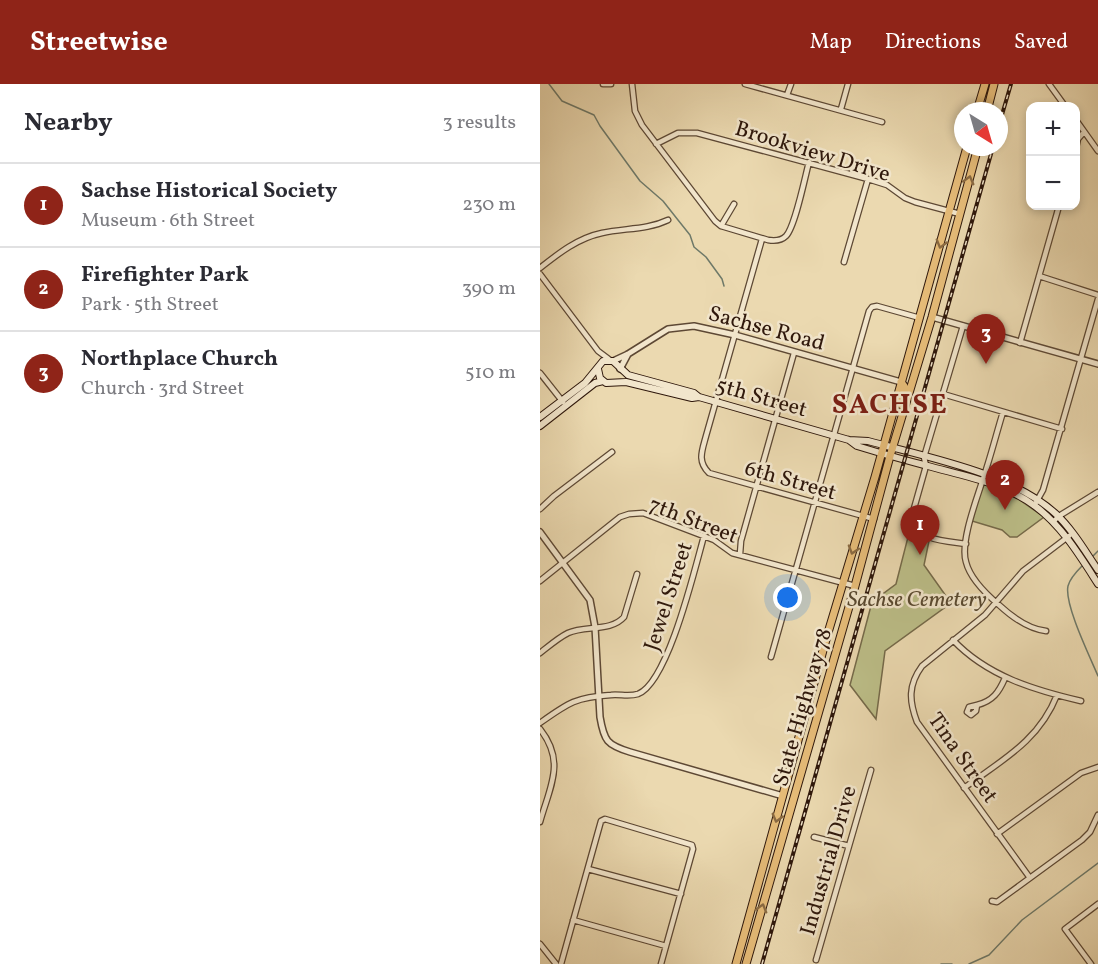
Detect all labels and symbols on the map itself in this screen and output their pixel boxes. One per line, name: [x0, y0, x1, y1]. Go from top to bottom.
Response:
north arrow: [954, 102, 1008, 156]
street label: Brookview Drive: [731, 114, 894, 191]
one-way arrow: [962, 175, 974, 186]
one-way arrow: [936, 238, 948, 249]
street label: Sachse Road: [705, 299, 828, 360]
pin: 3: [966, 314, 1006, 364]
street label: 5th Street: [712, 371, 811, 426]
district label: SACHSE: [832, 386, 948, 425]
street label: 6th Street: [741, 454, 840, 509]
pin: 2: [986, 460, 1024, 510]
street label: 7th Street: [644, 490, 743, 553]
pin: 1: [900, 506, 940, 555]
street label: Jewel Street: [637, 538, 702, 655]
one-way arrow: [848, 544, 860, 555]
your location: [773, 583, 802, 612]
park label: Sachse Cemetery: [847, 585, 987, 616]
street label: State Highway 78: [766, 625, 841, 791]
street label: Tina Street: [919, 707, 1005, 810]
street label: Industrial Drive: [793, 782, 866, 939]
one-way arrow: [772, 812, 784, 823]
one-way arrow: [755, 903, 767, 914]

